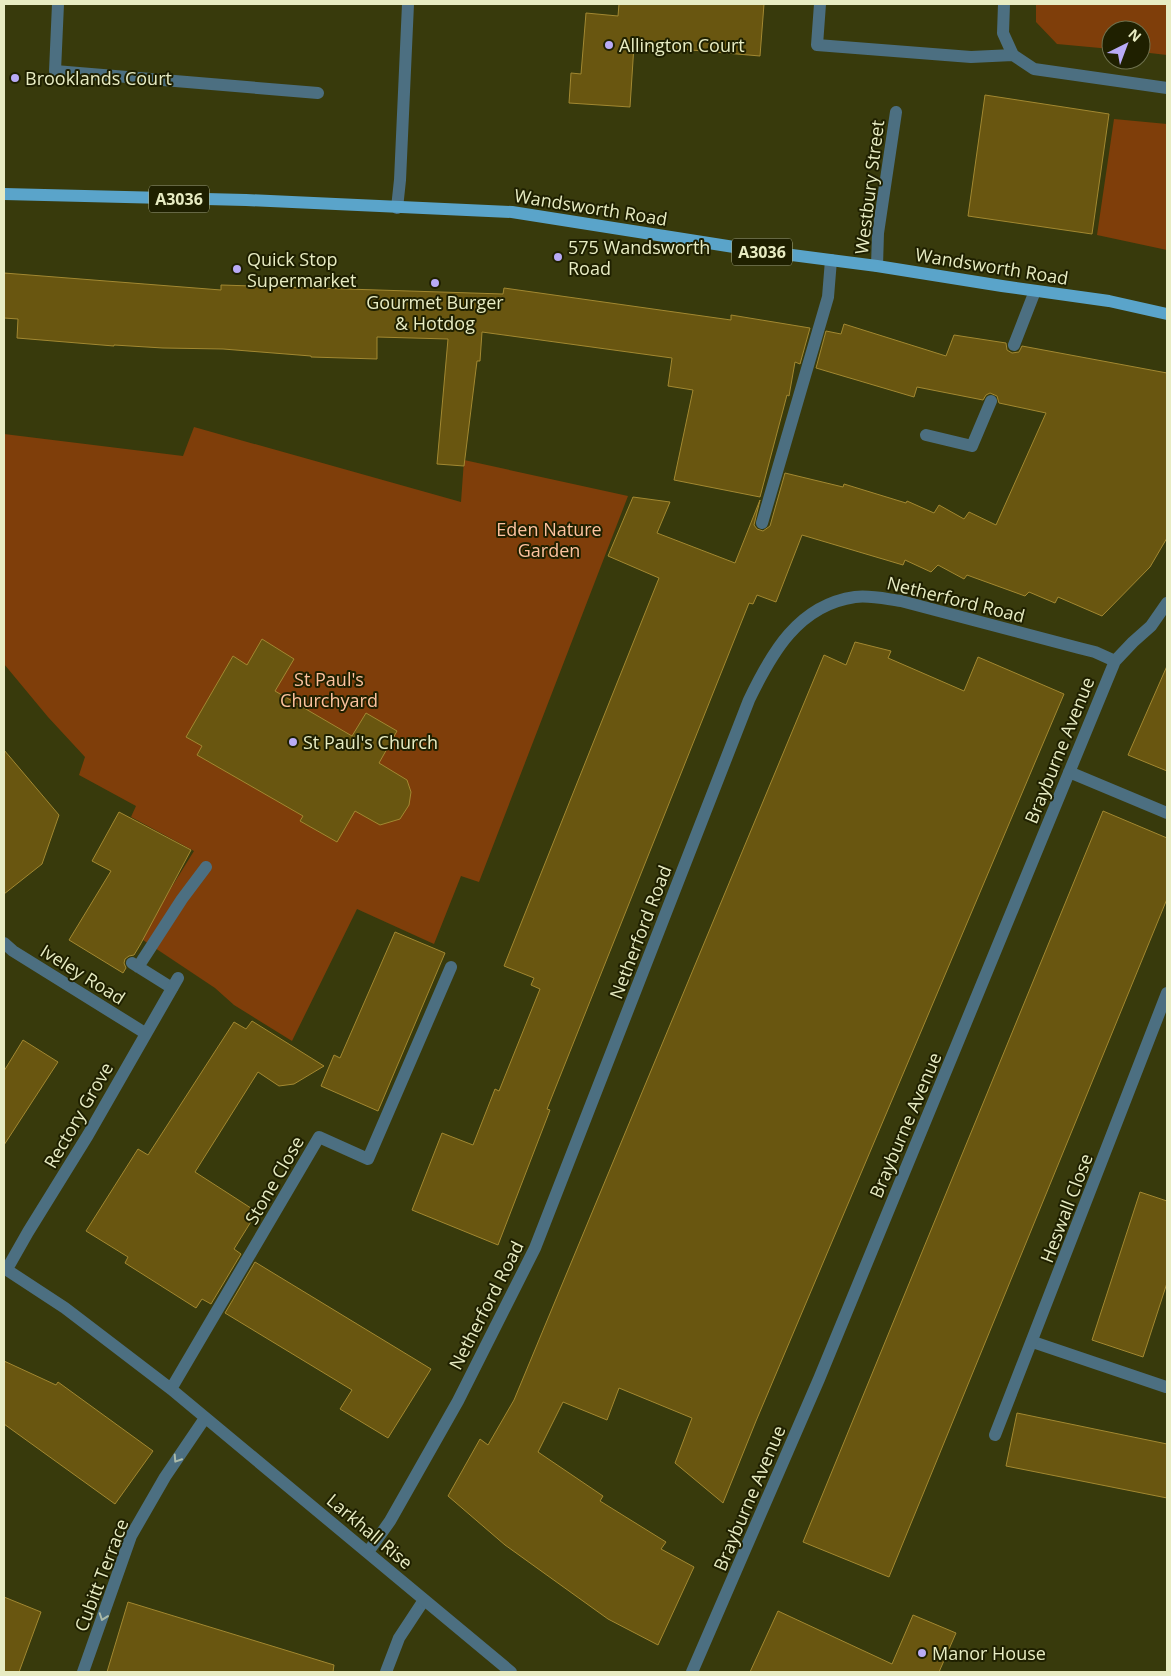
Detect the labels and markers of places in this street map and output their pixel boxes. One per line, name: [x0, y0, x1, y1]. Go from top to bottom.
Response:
place label: Allington Court: [619, 33, 745, 57]
marker: Allington Court: [603, 39, 615, 51]
place label: Brooklands Court: [25, 66, 172, 90]
marker: Brooklands Court: [9, 72, 21, 84]
place label: 575 Wandsworth Road: [568, 235, 710, 280]
place label: Quick Stop Supermarket: [247, 247, 356, 292]
marker: 575 Wandsworth Road: [552, 251, 564, 263]
marker: Quick Stop Supermarket: [231, 263, 243, 275]
marker: Gourmet Burger & Hotdog: [429, 277, 441, 289]
place label: Gourmet Burger & Hotdog: [366, 290, 504, 335]
place label: St Paul's Church: [303, 730, 438, 754]
marker: St Paul's Church: [287, 736, 299, 748]
place label: Manor House: [932, 1641, 1046, 1665]
marker: Manor House: [916, 1647, 928, 1659]

